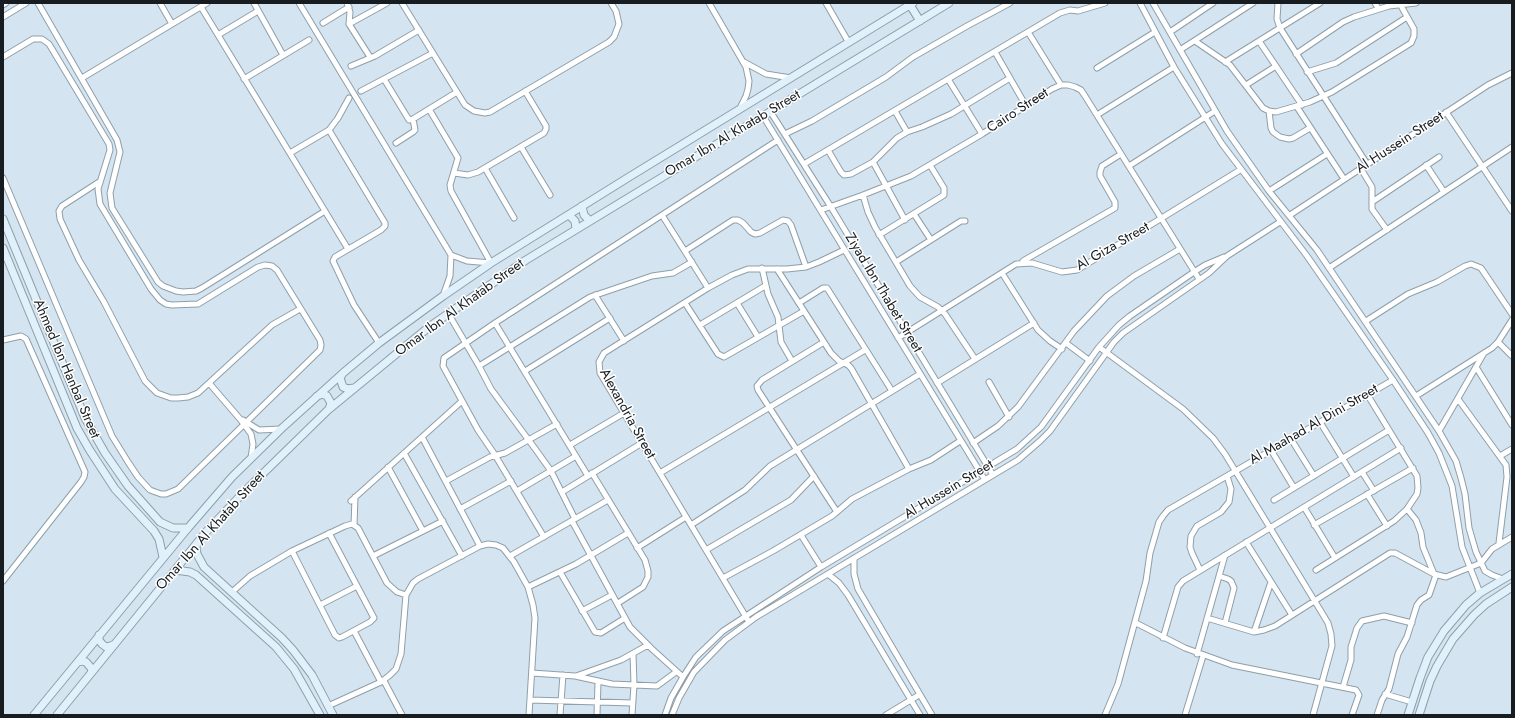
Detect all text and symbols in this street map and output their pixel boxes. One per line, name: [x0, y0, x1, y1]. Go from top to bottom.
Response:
street label: Cairo Street: [984, 85, 1052, 137]
street label: Omar Ibn Al Khatab Street: [662, 87, 804, 181]
street label: Al Hussein Street: [1353, 108, 1447, 178]
street label: Al Giza Street: [1073, 219, 1153, 275]
street label: Ziyad Ibn Thabet Street: [841, 230, 925, 356]
street label: Omar Ibn Al Khatab Street: [392, 256, 528, 360]
street label: Ahmed Ibn Hanbal Street: [29, 297, 103, 441]
street label: Alexandria Street: [595, 366, 659, 462]
street label: Al Maahad Al Dini Street: [1247, 381, 1381, 469]
street label: Al Hussein Street: [901, 457, 997, 523]
street label: Omar Ibn Al Khatab Street: [153, 468, 269, 594]

